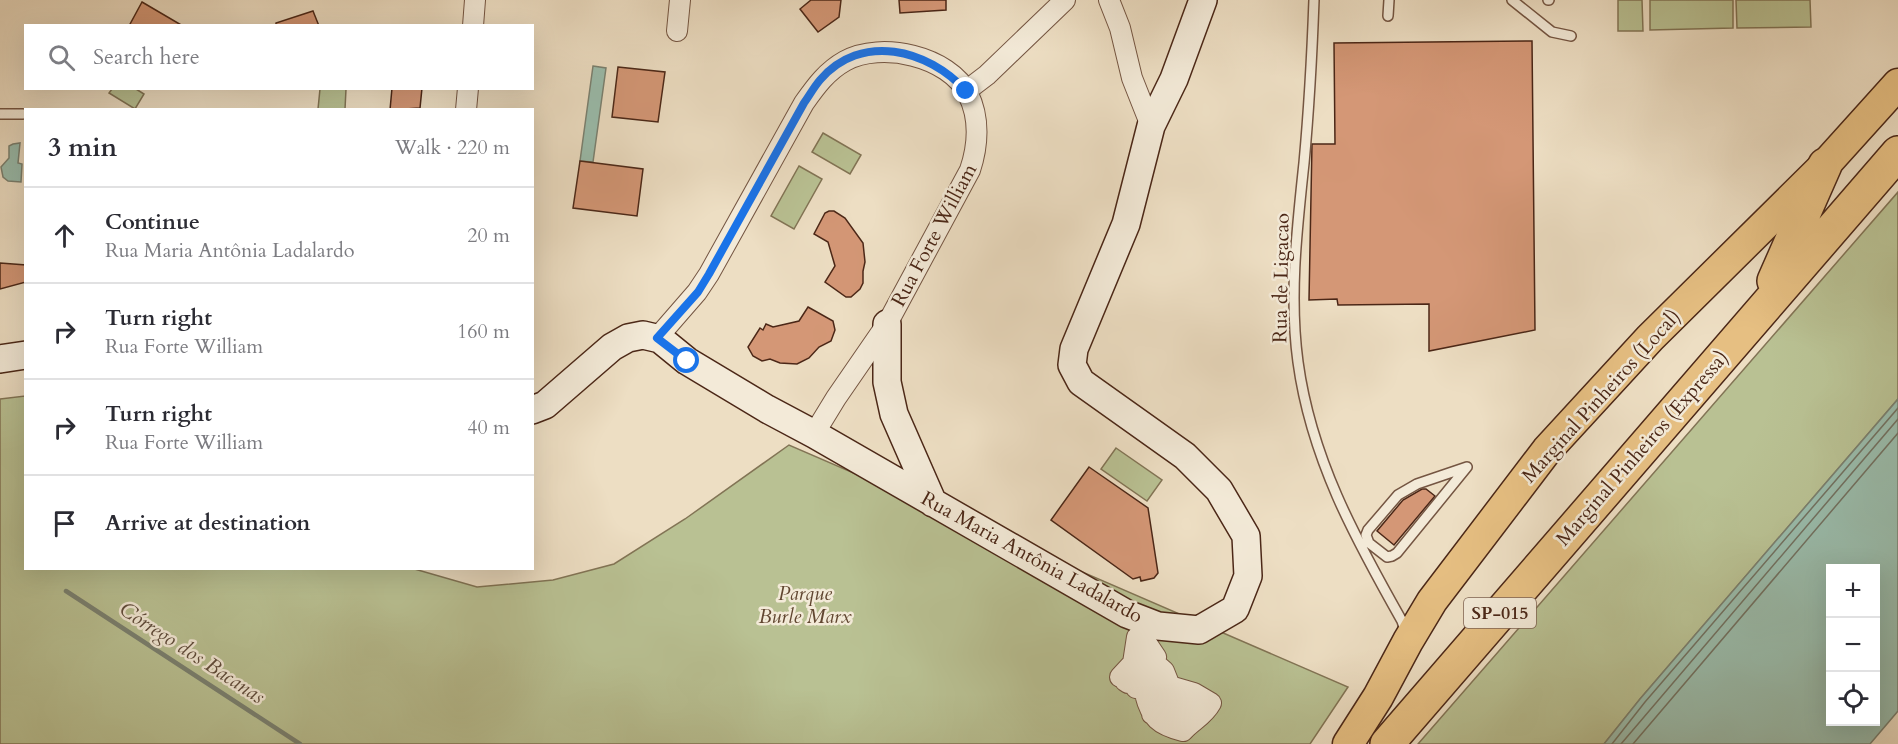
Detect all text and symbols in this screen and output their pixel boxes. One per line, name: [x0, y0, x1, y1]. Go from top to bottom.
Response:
search box: [24, 24, 534, 90]
icon: search: [45, 41, 78, 74]
text: Search here: [93, 42, 200, 72]
route end: [952, 77, 978, 103]
text: 3 min: [48, 130, 117, 165]
text: Walk · 220 m: [395, 134, 510, 161]
street label: Rua Forte William: [885, 159, 983, 311]
text: Continue: [105, 207, 200, 237]
street label: Rua de Ligacao: [1266, 213, 1296, 343]
icon: ahead: [48, 219, 81, 252]
text: 20 m: [467, 222, 510, 249]
text: Rua Maria Antônia Ladalardo: [105, 237, 355, 264]
text: Turn right: [105, 303, 212, 333]
street label: Marginal Pinheiros (Local): [1516, 303, 1686, 489]
icon: right: [48, 315, 81, 348]
text: 160 m: [457, 318, 510, 345]
text: Rua Forte William: [105, 333, 263, 360]
street label: Marginal Pinheiros (Expressa): [1550, 345, 1734, 551]
route start: [673, 347, 699, 373]
text: Turn right: [105, 399, 212, 429]
icon: right: [48, 411, 81, 444]
text: 40 m: [467, 414, 510, 441]
text: Rua Forte William: [105, 429, 263, 456]
street label: Rua Maria Antônia Ladalardo: [916, 485, 1148, 629]
icon: arrive: [48, 507, 81, 540]
text: Arrive at destination: [105, 508, 310, 538]
map controls: [1826, 564, 1880, 726]
button: +: [1826, 564, 1880, 618]
park label: Parque Burle Marx: [759, 580, 852, 630]
water label: Córrego dos Bacanas: [114, 595, 270, 711]
road number: SP-015: [1464, 598, 1536, 628]
button: −: [1826, 618, 1880, 672]
button: locate: [1826, 672, 1880, 726]

